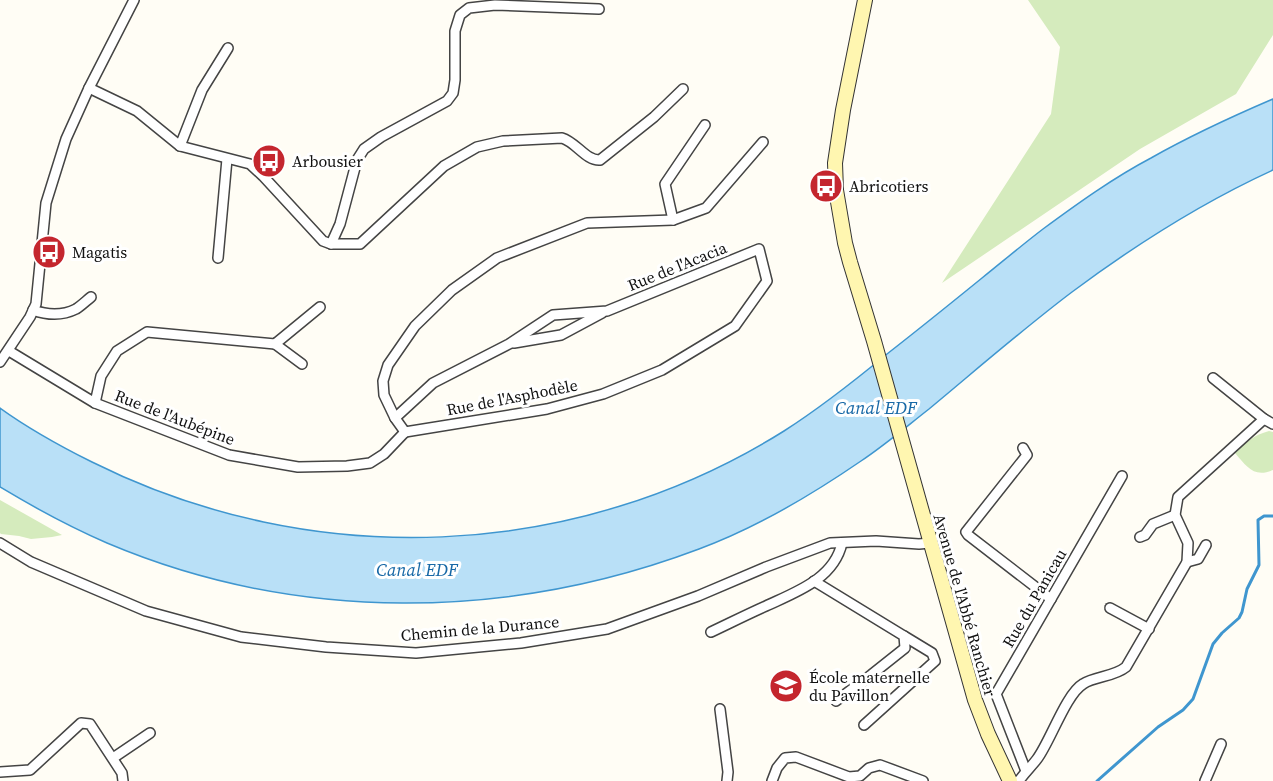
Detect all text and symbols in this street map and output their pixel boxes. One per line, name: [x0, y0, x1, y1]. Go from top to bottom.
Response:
bus stop icon: Arbousier: [251, 143, 287, 179]
place label: Arbousier: [292, 150, 363, 172]
bus stop icon: Abricotiers: [808, 168, 844, 204]
place label: Abricotiers: [849, 175, 929, 197]
bus stop icon: Magatis: [31, 234, 67, 270]
street label: Rue de l'Acacia: [624, 236, 731, 296]
place label: Magatis: [72, 241, 127, 263]
street label: Rue de l'Asphodèle: [445, 373, 579, 421]
street label: Rue de l'Aubépine: [112, 384, 238, 450]
water label: Canal EDF: [835, 395, 918, 420]
street label: Avenue de l'Abbé Ranchier: [928, 511, 1002, 699]
street label: Rue du Panicau: [997, 545, 1071, 651]
water label: Canal EDF: [376, 557, 459, 582]
street label: Chemin de la Durance: [400, 610, 560, 646]
place label: École maternelle du Pavillon: [809, 666, 930, 706]
school or university icon: École maternelle du Pavillon: [768, 668, 804, 704]

